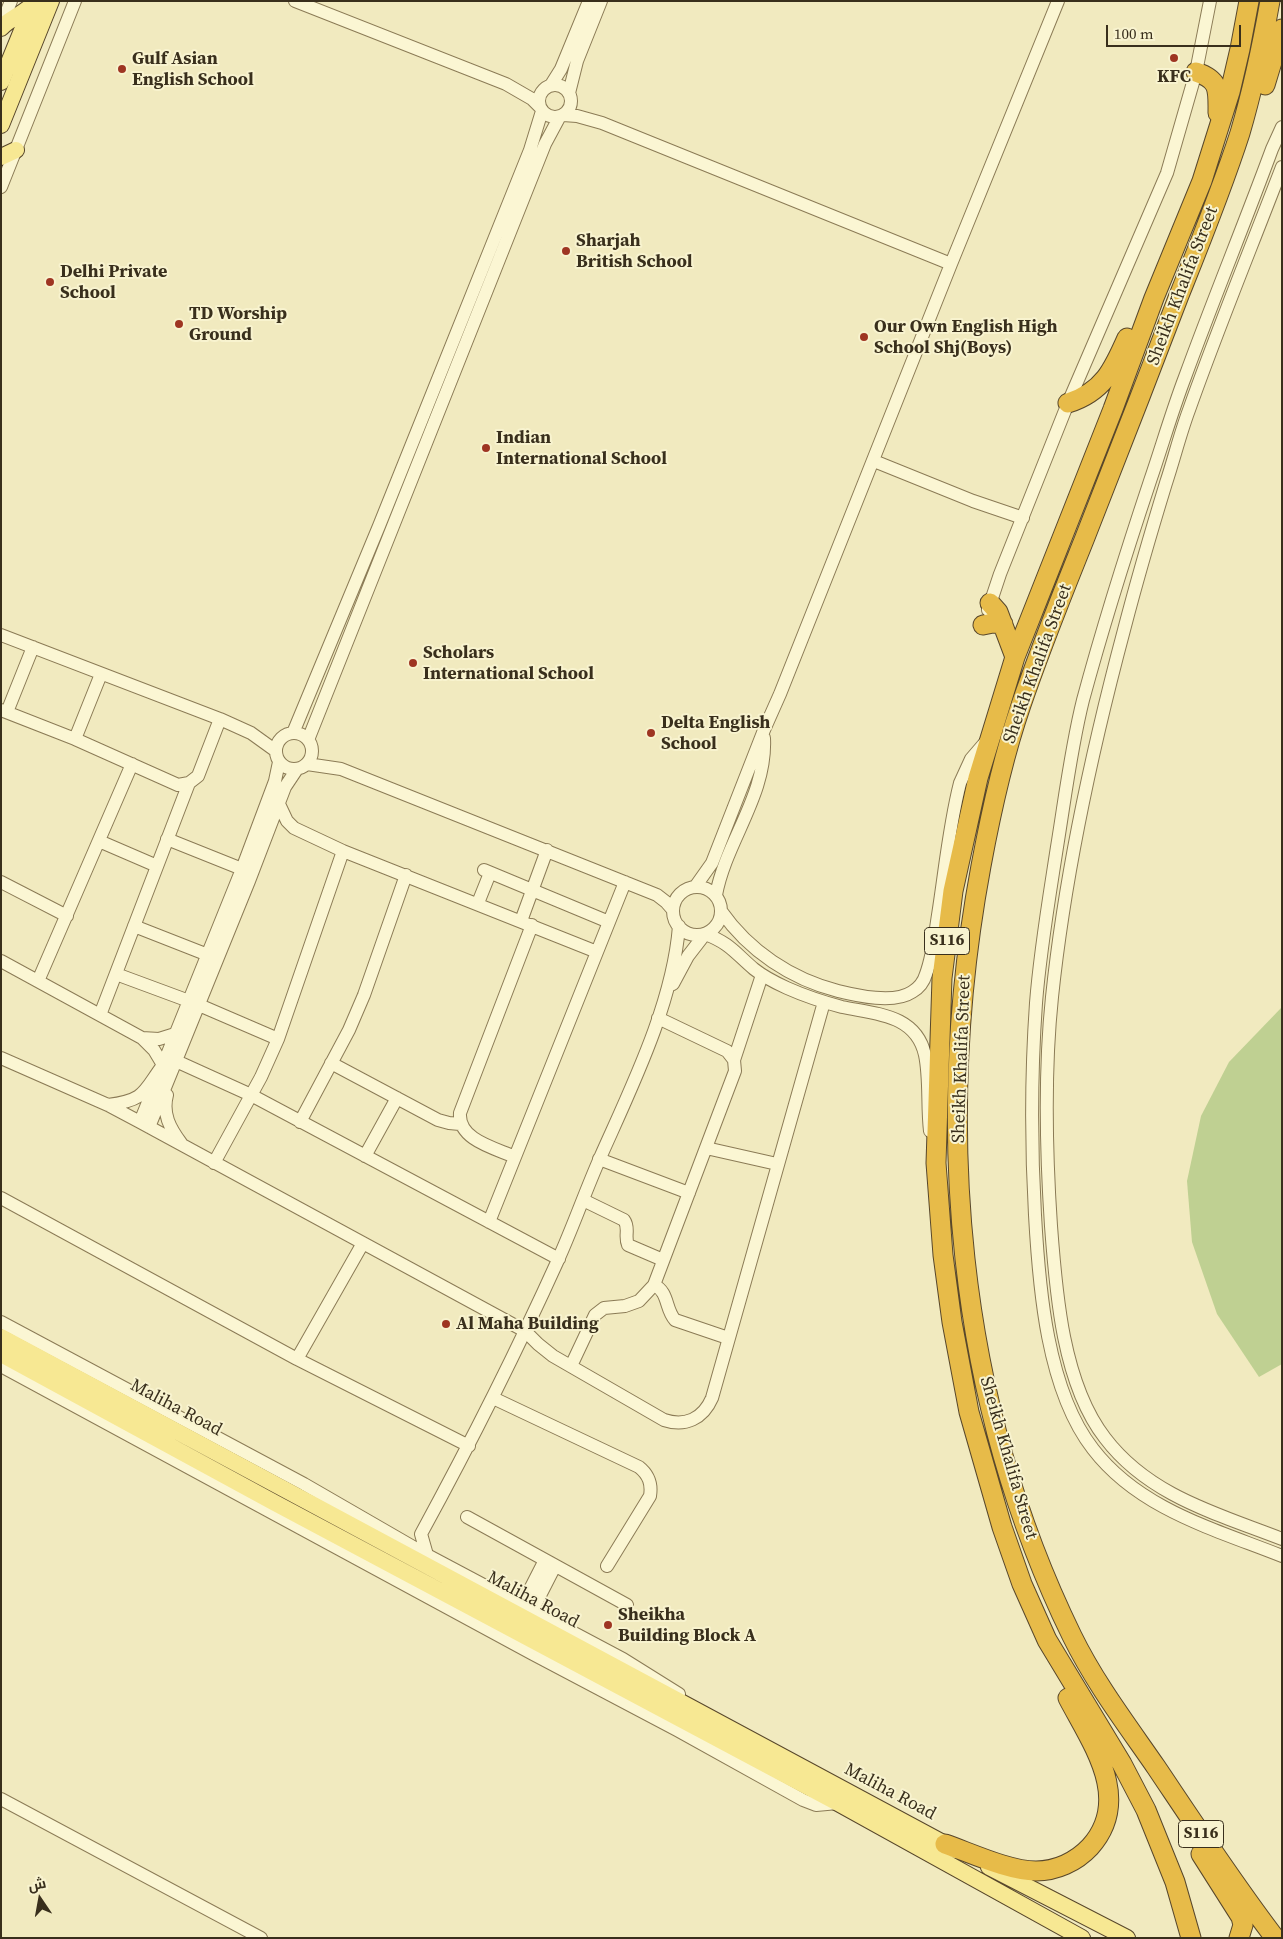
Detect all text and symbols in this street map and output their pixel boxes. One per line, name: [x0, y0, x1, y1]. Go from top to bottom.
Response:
scale bar: [1108, 15, 1243, 47]
text: 100 m: [1114, 23, 1154, 44]
place label: Gulf Asian English School: [132, 48, 254, 90]
marker: KFC: [1168, 52, 1180, 64]
marker: Gulf Asian English School: [116, 63, 128, 75]
place label: KFC: [1157, 66, 1191, 88]
street label: Sheikh Khalifa Street: [1143, 204, 1223, 368]
place label: Sharjah British School: [576, 230, 693, 272]
marker: Sharjah British School: [560, 245, 572, 257]
place label: Delhi Private School: [60, 261, 167, 304]
marker: Delhi Private School: [44, 276, 56, 288]
place label: TD Worship Ground: [189, 303, 287, 346]
place label: Our Own English High School Shj(Boys): [874, 316, 1058, 358]
marker: TD Worship Ground: [173, 318, 185, 330]
marker: Our Own English High School Shj(Boys): [858, 331, 870, 343]
place label: Indian International School: [496, 427, 667, 469]
marker: Indian International School: [480, 442, 492, 454]
street label: Sheikh Khalifa Street: [999, 581, 1077, 747]
place label: Scholars International School: [423, 642, 594, 684]
marker: Scholars International School: [407, 657, 419, 669]
place label: Delta English School: [661, 712, 770, 754]
marker: Delta English School: [645, 727, 657, 739]
road number: S116: [924, 928, 970, 954]
street label: Sheikh Khalifa Street: [948, 975, 976, 1143]
place label: Al Maha Building: [456, 1313, 599, 1335]
marker: Al Maha Building: [440, 1318, 452, 1330]
street label: Sheikh Khalifa Street: [974, 1374, 1042, 1542]
street label: Maliha Road: [126, 1375, 226, 1441]
street label: Maliha Road: [483, 1567, 583, 1633]
place label: Sheikha Building Block A: [618, 1604, 756, 1646]
marker: Sheikha Building Block A: [602, 1619, 614, 1631]
street label: Maliha Road: [840, 1759, 940, 1825]
road number: S116: [1178, 1820, 1224, 1848]
text: ش: [26, 1873, 48, 1896]
north arrow: [15, 1874, 65, 1924]

